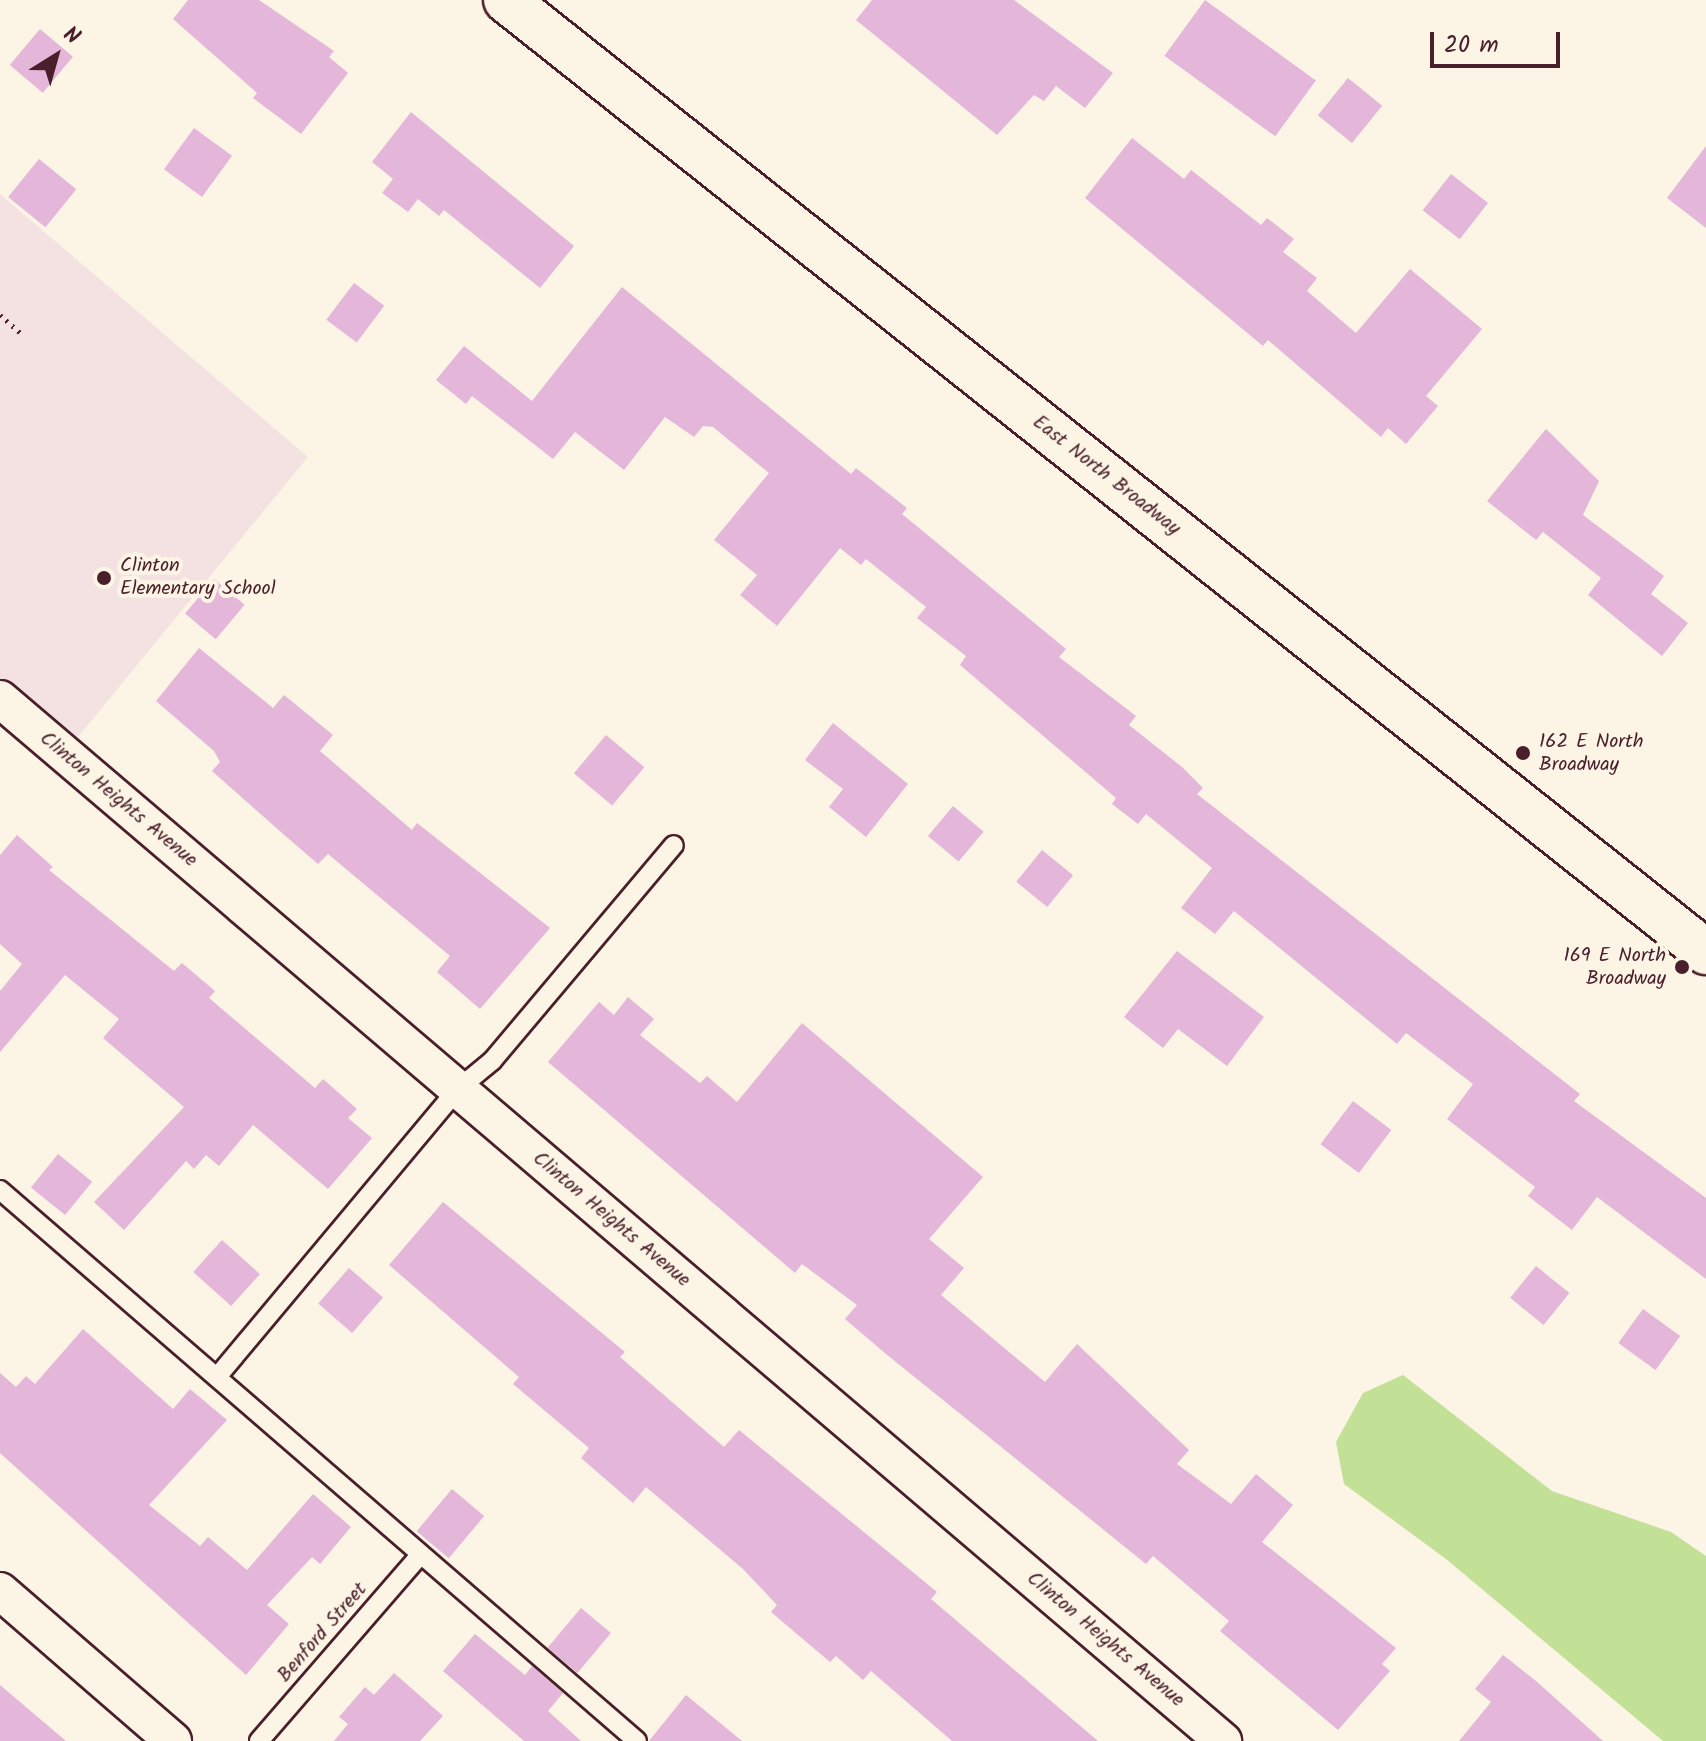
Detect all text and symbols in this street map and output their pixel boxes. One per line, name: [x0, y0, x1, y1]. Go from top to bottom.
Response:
north arrow: [16, 16, 96, 96]
scale bar: [1434, 16, 1564, 66]
text: N: [55, 18, 87, 55]
text: 20 m: [1444, 26, 1499, 65]
street label: East North Broadway: [1027, 411, 1185, 541]
place label: Clinton Elementary School: [120, 554, 276, 601]
marker: Clinton Elementary School: [95, 569, 113, 587]
street label: Clinton Heights Avenue: [34, 727, 202, 873]
place label: 162 E North Broadway: [1539, 730, 1643, 777]
marker: 162 E North Broadway: [1514, 744, 1532, 762]
place label: 169 E North Broadway: [1563, 944, 1666, 991]
marker: 169 E North Broadway: [1673, 958, 1691, 976]
street label: Clinton Heights Avenue: [527, 1147, 695, 1293]
street label: Clinton Heights Avenue: [1021, 1567, 1189, 1713]
street label: Benford Street: [273, 1578, 373, 1688]

